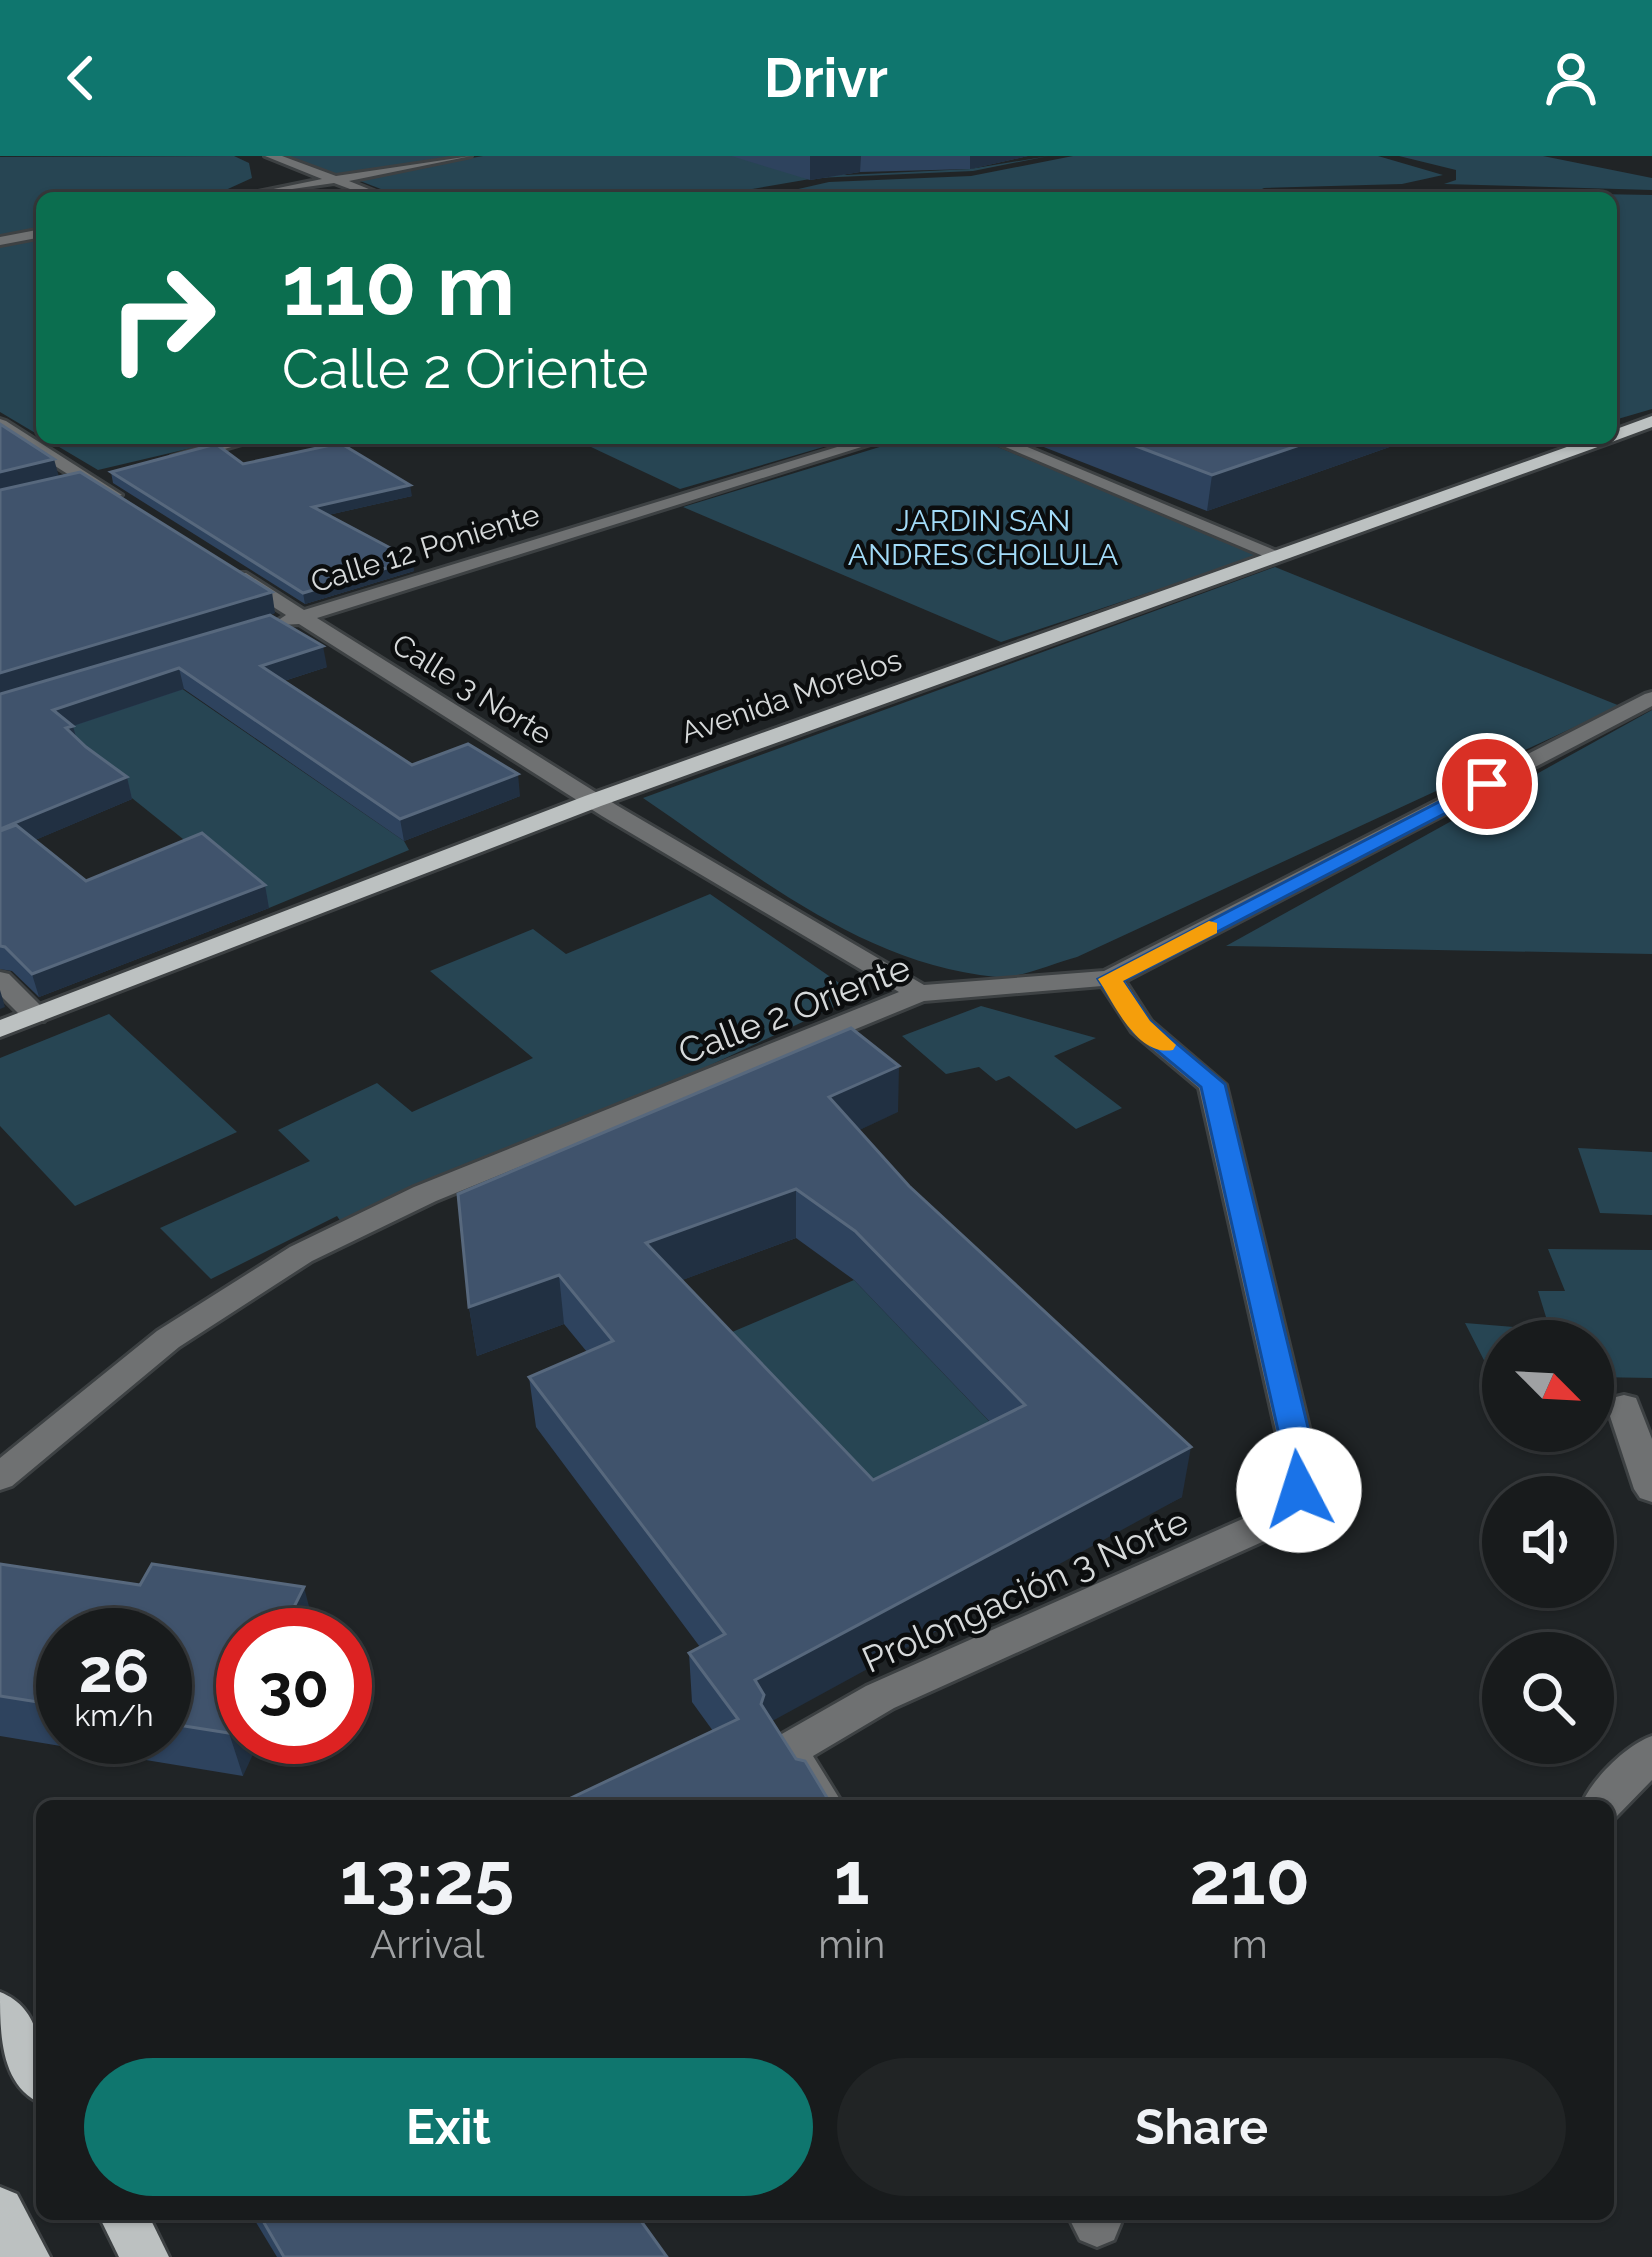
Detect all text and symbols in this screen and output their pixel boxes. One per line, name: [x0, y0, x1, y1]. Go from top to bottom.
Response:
icon: back: [48, 45, 114, 111]
icon: person: [1538, 45, 1604, 111]
text: Drivr: [764, 46, 888, 110]
text: 110 m: [282, 236, 515, 335]
icon: right: [84, 240, 240, 396]
text: Calle 2 Oriente: [282, 337, 649, 401]
street label: Calle 12 Poniente: [306, 497, 544, 599]
park label: JARDIN SAN ANDRES CHOLULA: [848, 503, 1118, 572]
street label: Calle 3 Norte: [386, 626, 558, 752]
street label: Avenida Morelos: [676, 642, 906, 750]
pin: [1436, 733, 1538, 835]
icon: arrive: [1454, 751, 1520, 817]
street label: Calle 2 Oriente: [672, 946, 916, 1072]
north arrow: [1482, 1320, 1614, 1452]
map controls: [1482, 1320, 1614, 1764]
position arrow: [1236, 1427, 1362, 1553]
button: sound: [1482, 1476, 1614, 1608]
street label: Prolongación 3 Norte: [856, 1499, 1194, 1681]
speed limit sign: 30: [216, 1608, 372, 1764]
button: search: [1482, 1632, 1614, 1764]
text: 26: [79, 1636, 149, 1706]
text: km/h: [74, 1698, 154, 1733]
text: 13:25: [340, 1836, 514, 1921]
text: 1: [834, 1836, 870, 1921]
text: 210: [1189, 1836, 1310, 1921]
text: Arrival: [370, 1921, 484, 1967]
text: min: [818, 1921, 885, 1967]
text: m: [1232, 1921, 1268, 1967]
button: Exit: [84, 2058, 813, 2196]
button: Share: [837, 2058, 1566, 2196]

